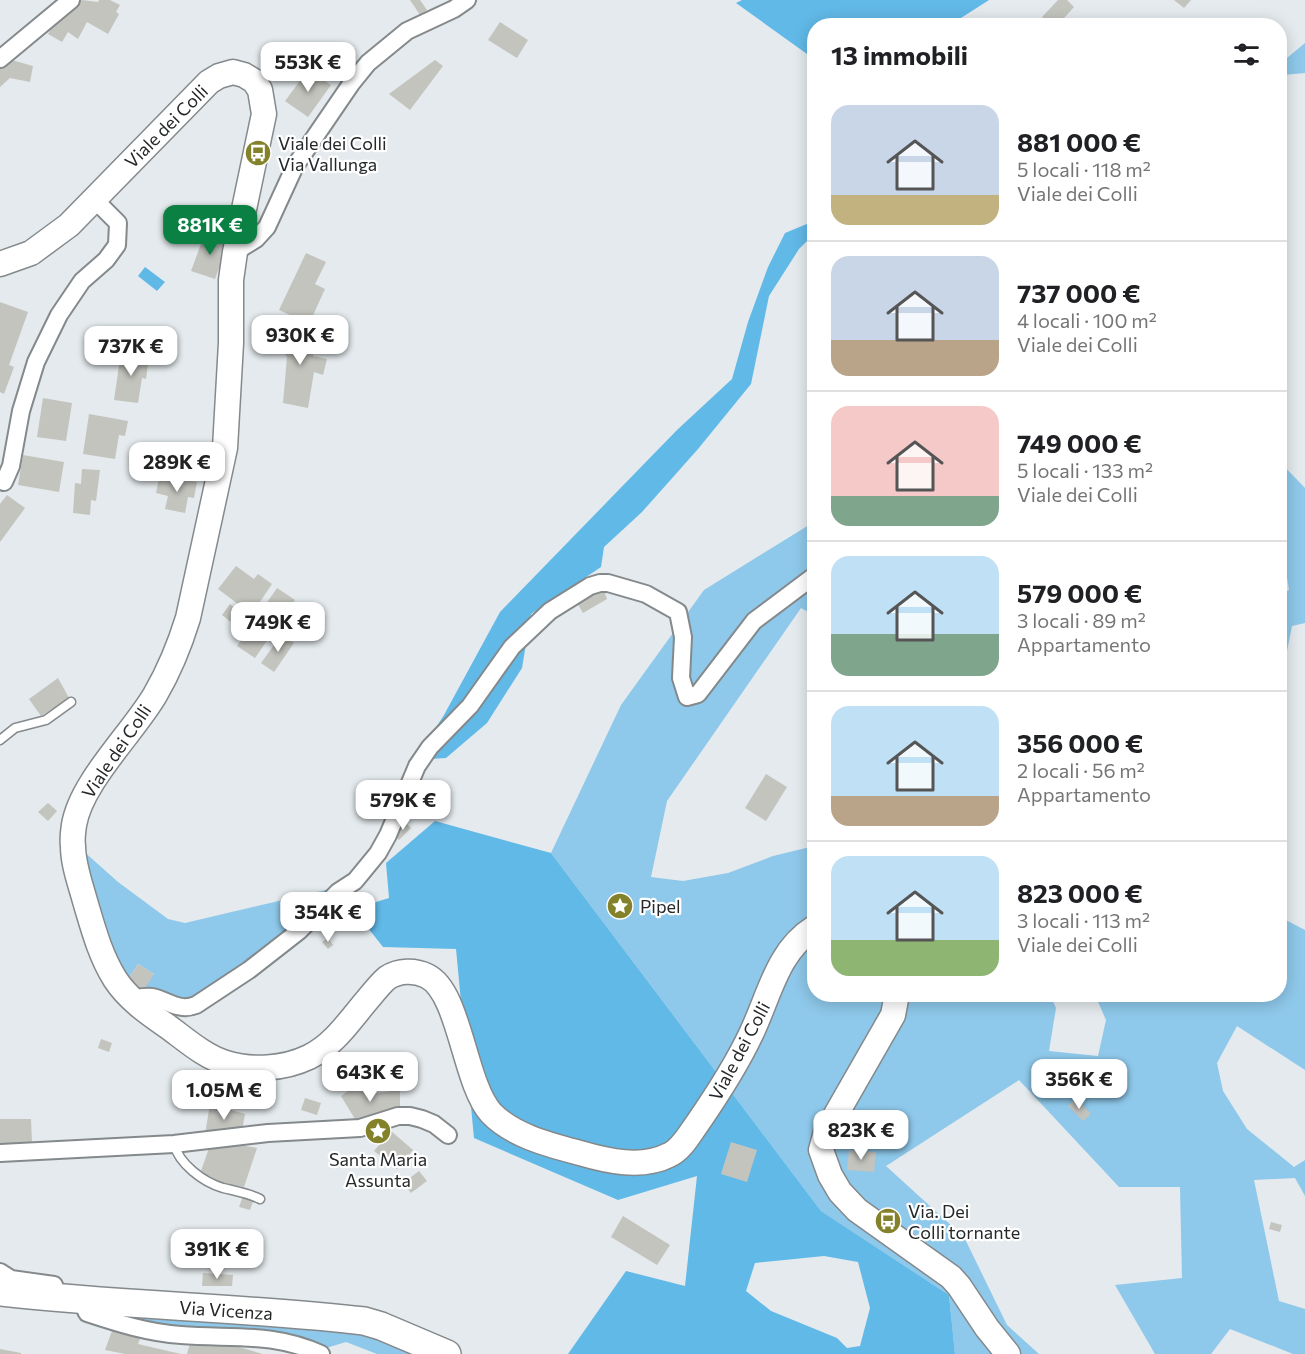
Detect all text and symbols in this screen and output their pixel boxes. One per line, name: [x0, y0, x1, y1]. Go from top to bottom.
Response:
icon: filters: [1230, 38, 1263, 71]
text: 13 immobili: [831, 39, 968, 70]
pin: 553K €: [259, 42, 357, 93]
text: 553K €: [275, 49, 341, 73]
street label: Viale dei Colli: [120, 80, 212, 172]
text: 881 000 €: [1017, 126, 1141, 157]
icon: home: [879, 129, 951, 201]
place label: Viale dei Colli Via Vallunga: [278, 132, 387, 175]
bus stop icon: Viale dei Colli Via Vallunga: [243, 138, 273, 168]
text: 5 locali · 118 m²: [1017, 157, 1151, 181]
text: Viale dei Colli: [1017, 181, 1138, 205]
pin: 881K €: [161, 205, 259, 256]
text: 881K €: [177, 212, 243, 236]
text: 737 000 €: [1017, 277, 1141, 308]
icon: home: [879, 280, 951, 352]
text: 4 locali · 100 m²: [1017, 308, 1157, 332]
pin: 930K €: [251, 315, 349, 366]
text: 930K €: [265, 322, 335, 346]
pin: 737K €: [82, 326, 180, 377]
text: Viale dei Colli: [1017, 332, 1138, 356]
text: 737K €: [98, 333, 164, 357]
text: 749 000 €: [1017, 427, 1142, 458]
icon: home: [879, 430, 951, 502]
pin: 289K €: [128, 442, 226, 493]
text: 289K €: [143, 449, 211, 473]
text: 5 locali · 133 m²: [1017, 458, 1153, 482]
text: Viale dei Colli: [1017, 482, 1138, 506]
text: 579 000 €: [1017, 577, 1142, 608]
icon: home: [879, 580, 951, 652]
pin: 749K €: [229, 602, 327, 653]
text: 3 locali · 89 m²: [1017, 608, 1146, 632]
text: 749K €: [245, 609, 311, 633]
text: Appartamento: [1017, 632, 1151, 656]
street label: Viale dei Colli: [76, 700, 156, 802]
text: 356 000 €: [1017, 727, 1143, 758]
icon: home: [879, 730, 951, 802]
text: 2 locali · 56 m²: [1017, 758, 1145, 782]
pin: 579K €: [354, 780, 452, 831]
text: Appartamento: [1017, 782, 1151, 806]
text: 579K €: [370, 787, 436, 811]
text: 823 000 €: [1017, 877, 1143, 908]
icon: home: [879, 880, 951, 952]
place icon: Pipel: [605, 891, 635, 921]
pin: 354K €: [279, 892, 377, 943]
place label: Pipel: [640, 895, 681, 917]
text: 354K €: [294, 899, 362, 923]
text: 3 locali · 113 m²: [1017, 908, 1150, 932]
text: Viale dei Colli: [1017, 932, 1138, 956]
street label: Viale dei Colli: [704, 998, 774, 1104]
pin: 643K €: [321, 1052, 419, 1103]
text: 643K €: [336, 1059, 404, 1083]
pin: 356K €: [1030, 1059, 1128, 1110]
text: 356K €: [1045, 1066, 1113, 1090]
pin: 1.05M €: [169, 1070, 279, 1121]
text: 1.05M €: [186, 1077, 262, 1101]
pin: 823K €: [812, 1110, 910, 1161]
place icon: Santa Maria Assunta: [363, 1116, 393, 1146]
text: 823K €: [827, 1117, 895, 1141]
place label: Santa Maria Assunta: [329, 1148, 427, 1191]
place label: Via. Dei Colli tornante: [908, 1200, 1020, 1243]
bus stop icon: Via. Dei Colli tornante: [873, 1206, 903, 1236]
pin: 391K €: [168, 1229, 266, 1280]
text: 391K €: [185, 1236, 249, 1260]
street label: Via Vicenza: [178, 1296, 274, 1324]

